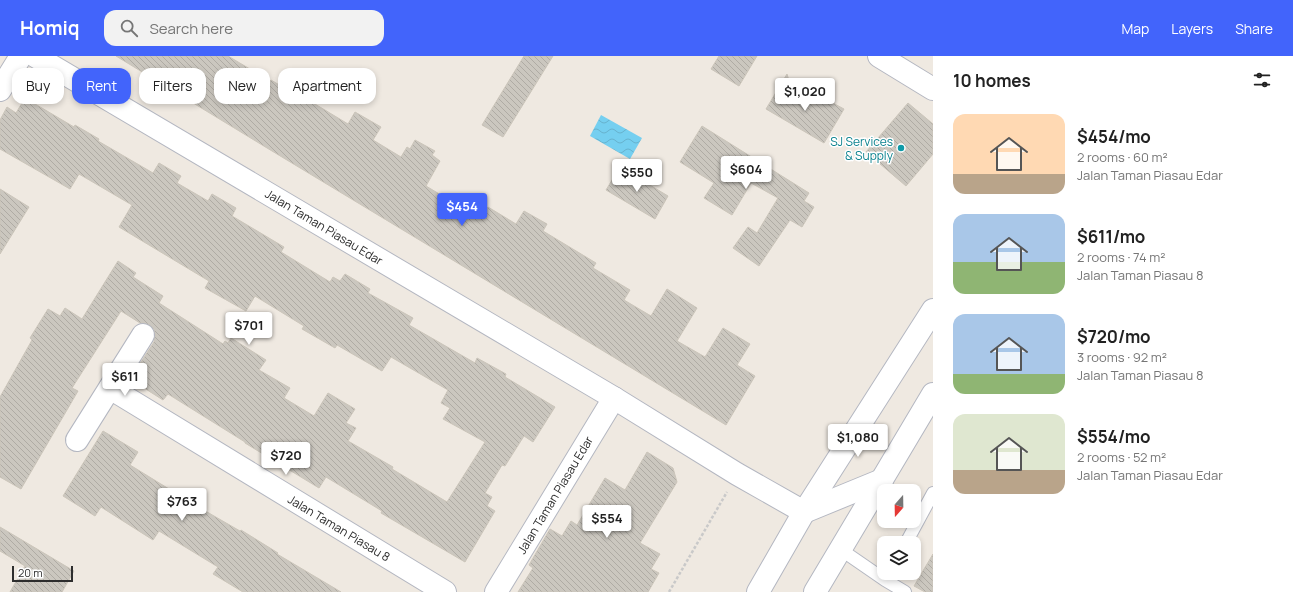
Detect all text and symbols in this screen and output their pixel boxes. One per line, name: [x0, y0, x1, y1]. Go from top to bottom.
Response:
search box: [104, 10, 384, 46]
text: Homiq: [20, 15, 80, 41]
icon: search: [118, 17, 140, 39]
text: Search here: [150, 18, 233, 39]
text: Map: [1121, 19, 1149, 38]
text: Layers: [1171, 19, 1213, 38]
text: Share: [1235, 19, 1273, 38]
chip: Buy: [12, 68, 64, 104]
chip: Rent: [72, 68, 131, 104]
chip: Filters: [139, 68, 206, 104]
chip: New: [214, 68, 270, 104]
chip: Apartment: [278, 68, 376, 104]
text: 10 homes: [953, 69, 1031, 92]
icon: filters: [1251, 69, 1273, 91]
pin: $1,020: [772, 78, 838, 112]
text: $1,020: [784, 82, 826, 100]
text: $454/mo: [1077, 125, 1151, 148]
icon: home: [985, 130, 1033, 178]
place label: SJ Services & Supply: [830, 133, 894, 164]
marker: SJ Services & Supply: [896, 143, 906, 153]
text: 2 rooms · 60 m²: [1077, 148, 1168, 166]
pin: $604: [722, 156, 770, 190]
pin: $550: [613, 159, 661, 193]
text: $604: [730, 160, 762, 178]
text: $550: [621, 163, 653, 181]
text: Jalan Taman Piasau Edar: [1077, 166, 1223, 184]
street label: Jalan Taman Piasau Edar: [262, 185, 387, 269]
pin: $454: [438, 193, 486, 227]
text: $454: [446, 197, 478, 215]
text: $611/mo: [1077, 225, 1145, 248]
icon: home: [985, 230, 1033, 278]
text: 2 rooms · 74 m²: [1077, 248, 1165, 266]
text: Jalan Taman Piasau 8: [1077, 266, 1203, 284]
pin: $701: [225, 312, 273, 346]
text: $701: [234, 316, 264, 334]
text: $720/mo: [1077, 325, 1151, 348]
icon: home: [985, 330, 1033, 378]
text: 3 rooms · 92 m²: [1077, 348, 1167, 366]
pin: $611: [101, 363, 149, 397]
text: Jalan Taman Piasau 8: [1077, 366, 1203, 384]
text: $611: [111, 367, 139, 385]
pin: $1,080: [825, 424, 891, 458]
text: $554/mo: [1077, 425, 1150, 448]
text: $1,080: [837, 428, 879, 446]
icon: home: [985, 430, 1033, 478]
street label: Jalan Taman Piasau Edar: [513, 432, 597, 557]
pin: $720: [262, 442, 310, 476]
text: $720: [270, 446, 302, 464]
text: 2 rooms · 52 m²: [1077, 448, 1166, 466]
text: Jalan Taman Piasau Edar: [1077, 466, 1223, 484]
north arrow: [877, 484, 921, 528]
map controls: [877, 484, 921, 580]
pin: $763: [158, 488, 206, 522]
street label: Jalan Taman Piasau 8: [285, 491, 393, 565]
text: $763: [167, 492, 197, 510]
pin: $554: [583, 505, 631, 539]
text: $554: [591, 509, 623, 527]
button: layers: [877, 536, 921, 580]
scale bar: [12, 564, 73, 583]
text: 20 m: [18, 565, 43, 580]

